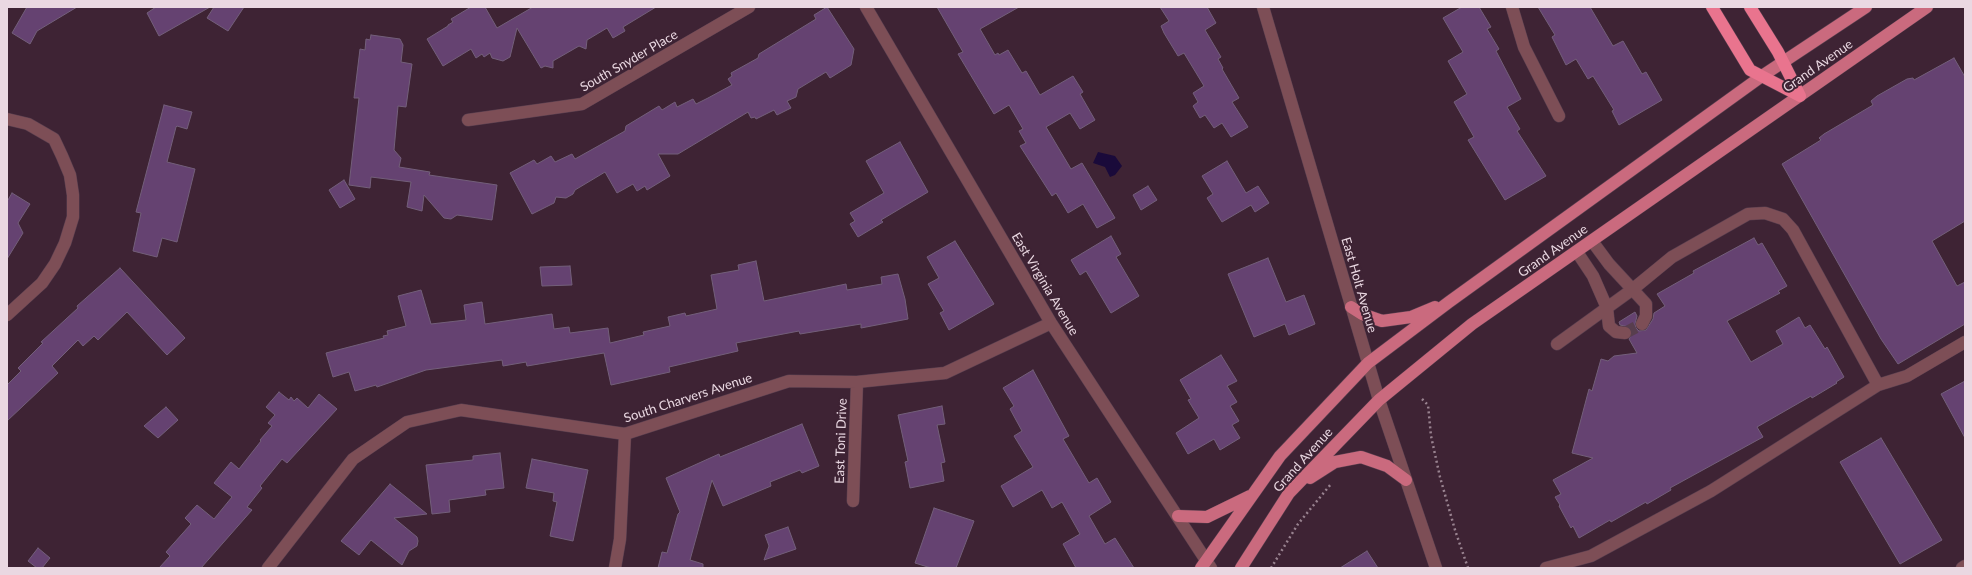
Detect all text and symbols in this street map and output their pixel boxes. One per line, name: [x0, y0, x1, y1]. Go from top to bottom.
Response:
street label: South Snyder Place: [578, 27, 680, 95]
street label: Grand Avenue: [1780, 36, 1856, 96]
street label: Grand Avenue: [1515, 221, 1591, 281]
street label: East Virginia Avenue: [1008, 230, 1082, 338]
street label: East Holt Avenue: [1338, 235, 1380, 335]
street label: South Charvers Avenue: [622, 370, 754, 426]
street label: East Toni Drive: [832, 398, 850, 484]
street label: Grand Avenue: [1270, 425, 1336, 495]

